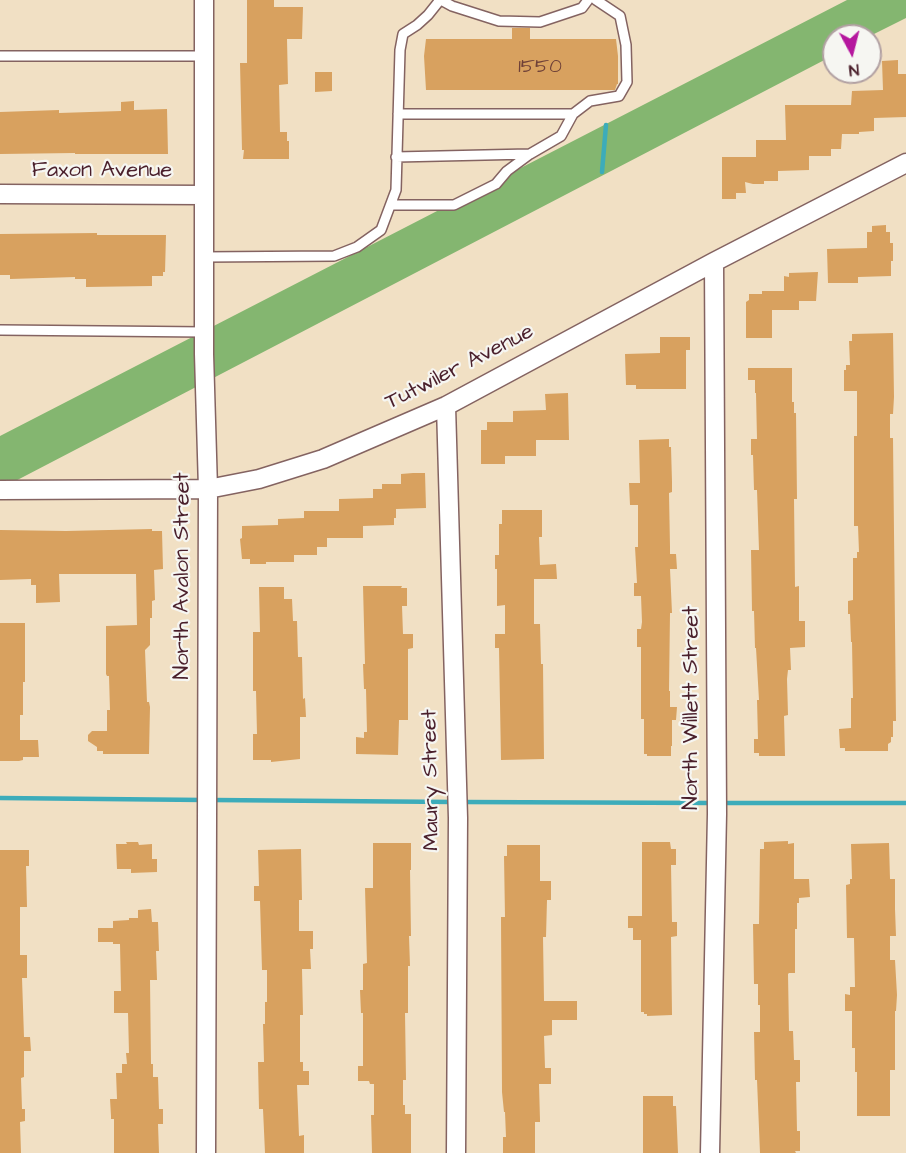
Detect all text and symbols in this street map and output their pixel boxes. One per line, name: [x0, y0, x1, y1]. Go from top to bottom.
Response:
north arrow: [822, 24, 882, 84]
house number: 1550: [518, 56, 562, 80]
text: N: [848, 58, 860, 81]
street label: Faxon Avenue: [32, 158, 172, 184]
street label: Tutwiler Avenue: [382, 319, 538, 417]
street label: North Avalon Street: [170, 472, 196, 680]
street label: North Willett Street: [679, 606, 705, 810]
street label: Maury Street: [418, 709, 446, 851]

